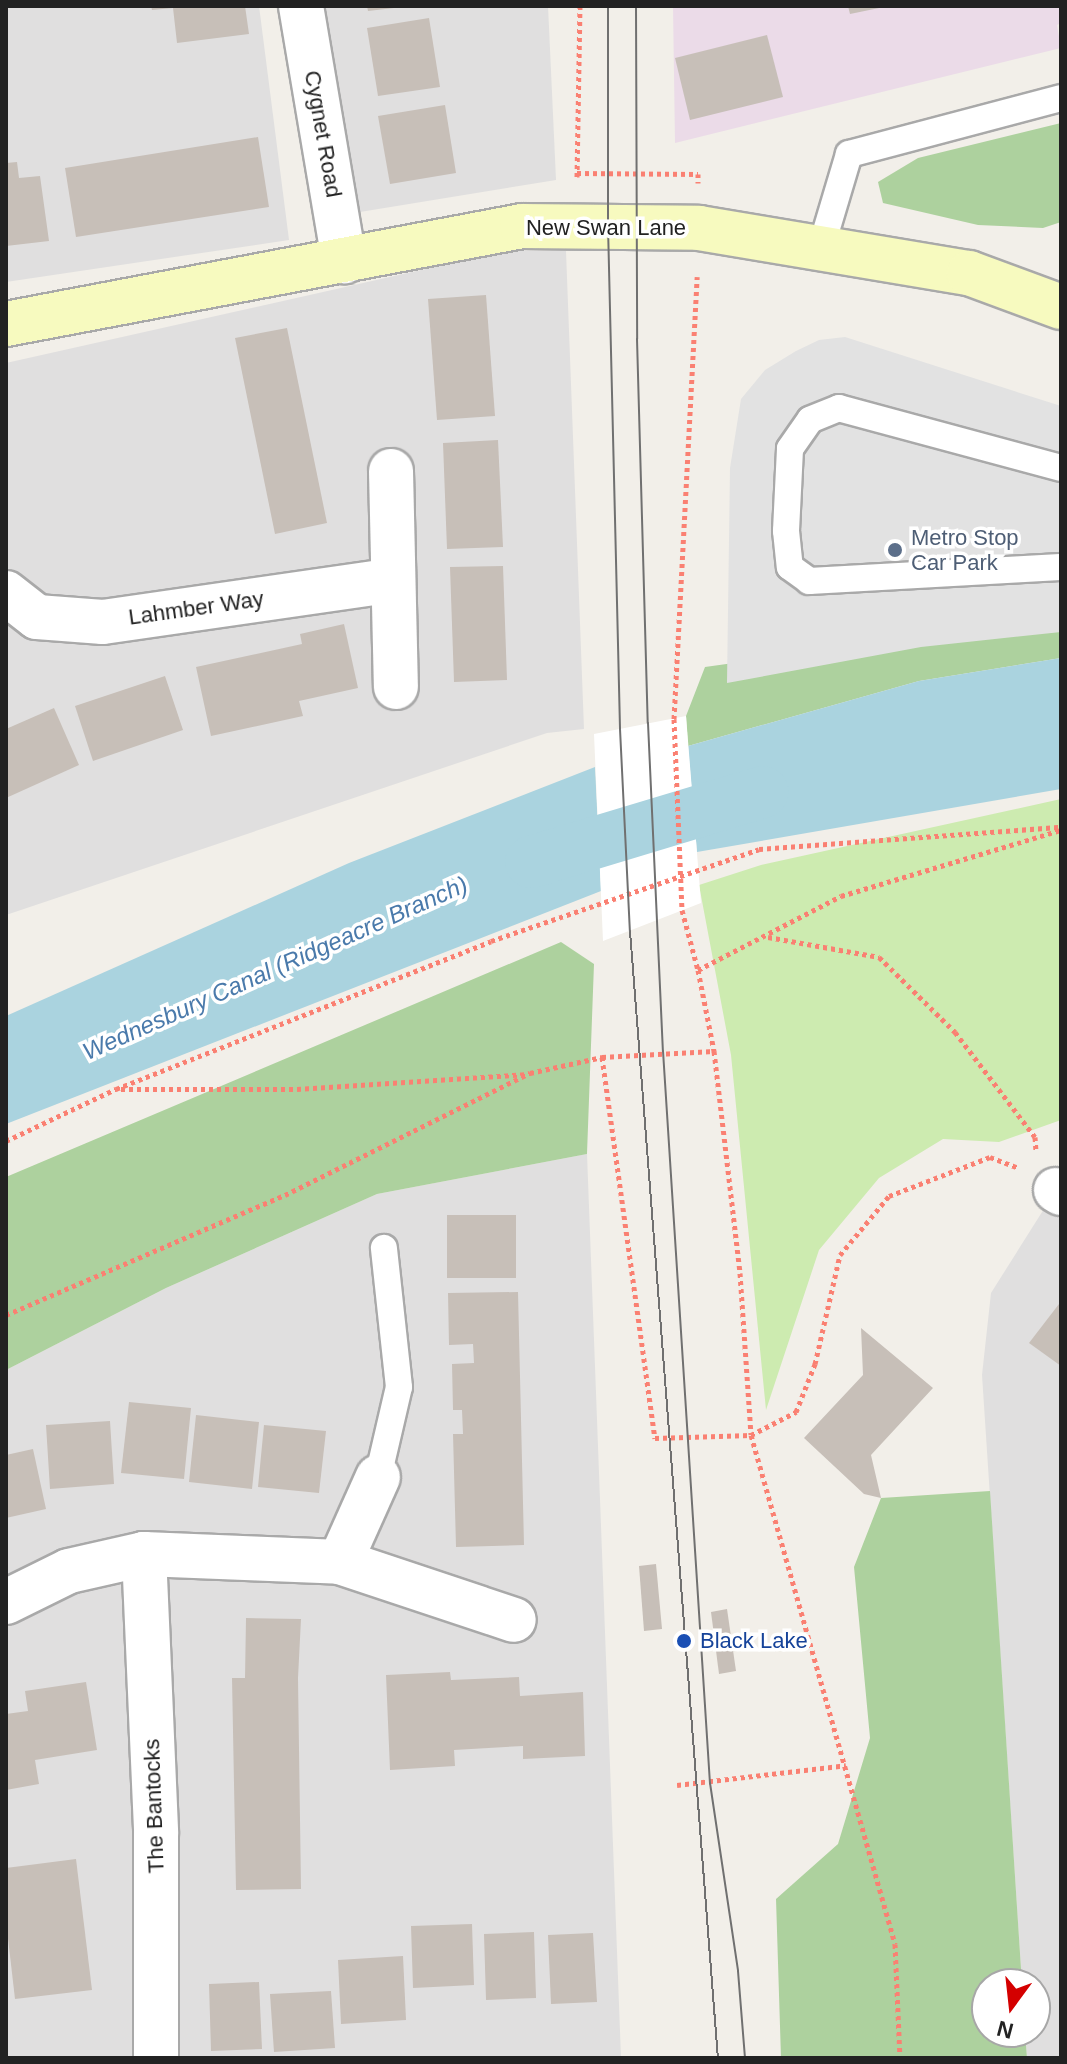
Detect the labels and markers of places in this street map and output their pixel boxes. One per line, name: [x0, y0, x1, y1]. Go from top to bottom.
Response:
place label: Metro Stop Car Park: [911, 524, 1019, 576]
marker: Metro Stop Car Park: [886, 541, 904, 559]
place label: Black Lake: [700, 1628, 808, 1654]
marker: Black Lake: [675, 1632, 693, 1650]

